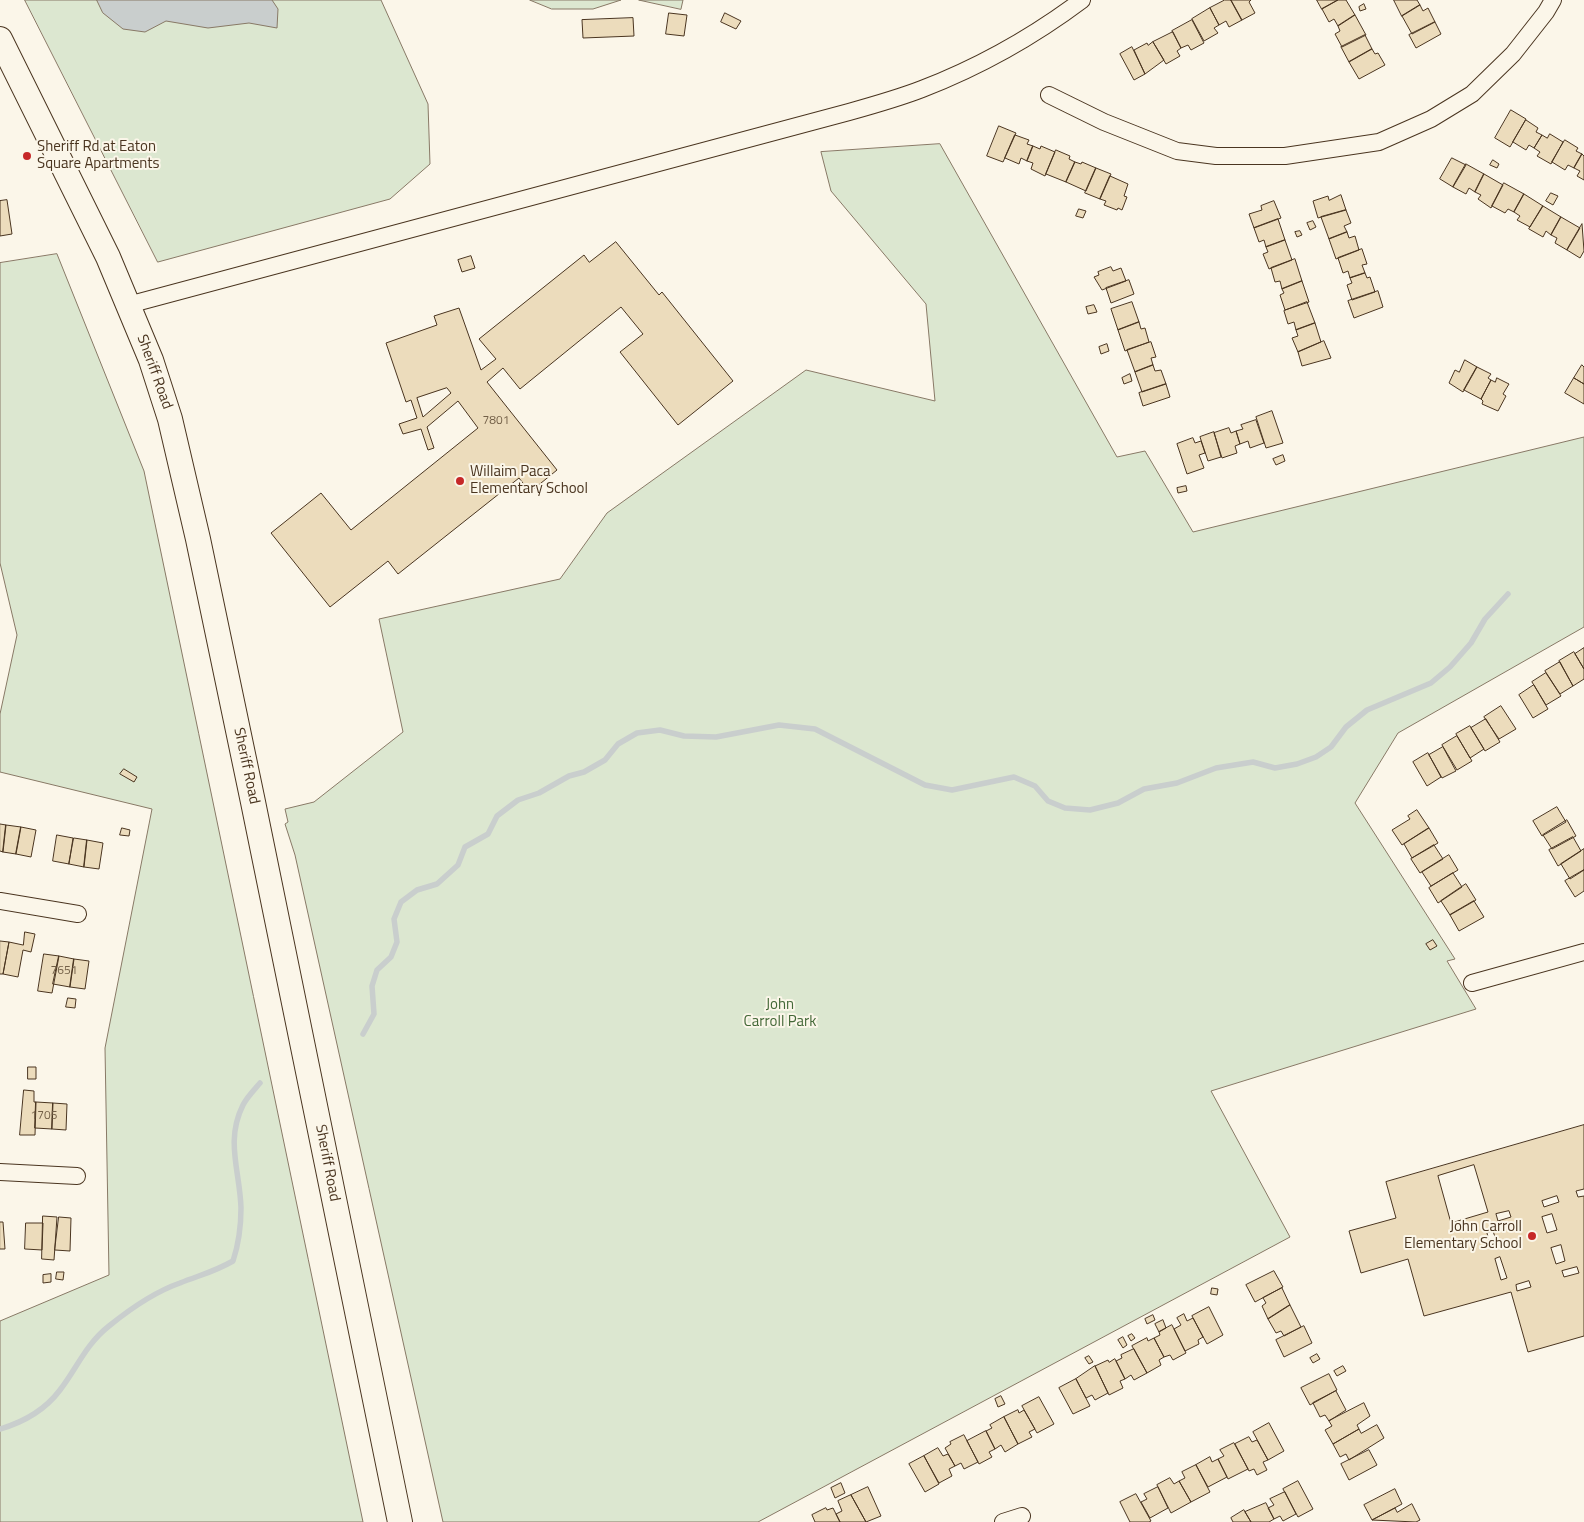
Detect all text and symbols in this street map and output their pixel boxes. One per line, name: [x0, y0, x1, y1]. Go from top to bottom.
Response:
place label: Sheriff Rd at Eaton Square Apartments: [37, 138, 160, 173]
marker: Sheriff Rd at Eaton Square Apartments: [21, 150, 33, 162]
street label: Sheriff Road: [132, 332, 176, 412]
house number: 7801: [483, 414, 509, 428]
place label: Willaim Paca Elementary School: [470, 463, 588, 498]
marker: Willaim Paca Elementary School: [454, 475, 466, 487]
street label: Sheriff Road: [229, 726, 263, 806]
house number: 7651: [51, 964, 77, 978]
park label: John Carroll Park: [744, 996, 816, 1031]
house number: 1705: [31, 1109, 57, 1123]
street label: Sheriff Road: [311, 1123, 343, 1203]
place label: John Carroll Elementary School: [1404, 1218, 1522, 1253]
marker: John Carroll Elementary School: [1526, 1230, 1538, 1242]

